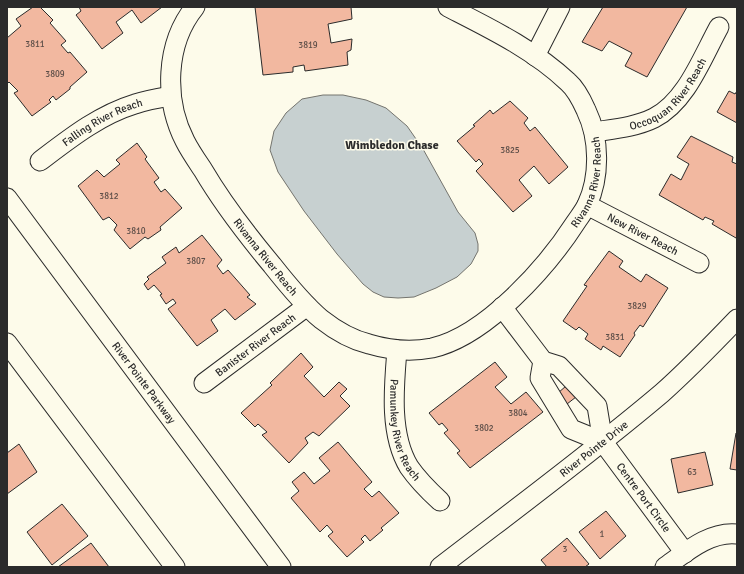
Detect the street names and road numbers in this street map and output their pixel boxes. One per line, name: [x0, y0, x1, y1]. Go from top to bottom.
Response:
street label: Occoquan River Reach: [628, 56, 709, 133]
street label: Falling River Reach: [60, 96, 144, 149]
street label: Rivanna River Reach: [568, 136, 604, 230]
street label: New River Reach: [605, 211, 680, 258]
street label: Rivanna River Reach: [230, 216, 300, 298]
street label: Banister River Reach: [213, 311, 298, 379]
street label: River Pointe Parkway: [109, 340, 179, 427]
street label: Pamunkey River Reach: [387, 379, 423, 484]
street label: River Pointe Drive: [557, 418, 631, 480]
street label: Centre Port Circle: [613, 460, 673, 535]

